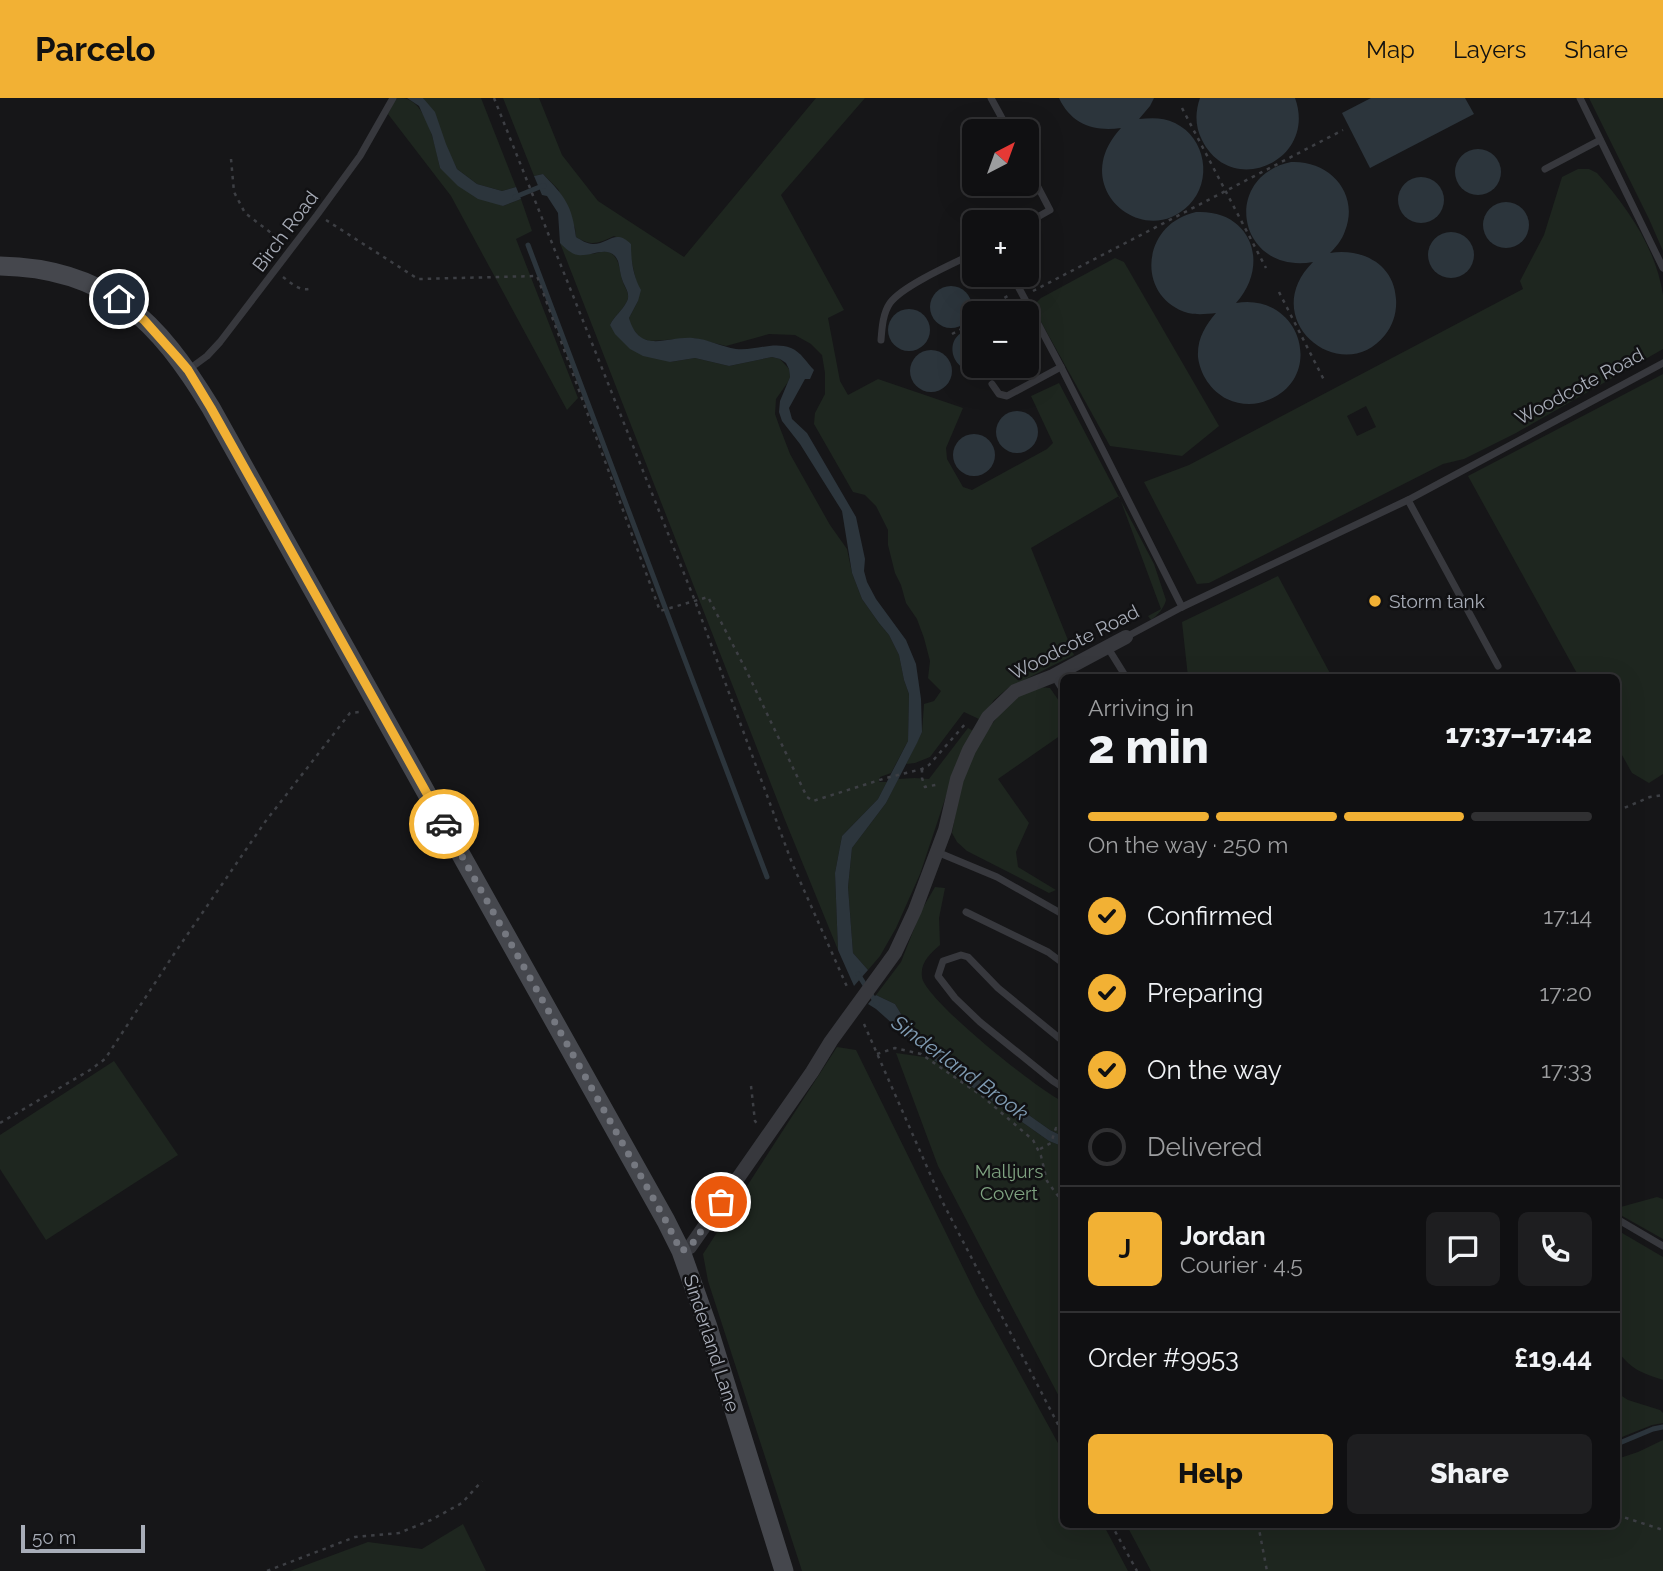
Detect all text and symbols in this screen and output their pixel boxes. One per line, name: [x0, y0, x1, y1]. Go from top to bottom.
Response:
text: Parcelo: [35, 30, 156, 69]
text: Map: [1366, 35, 1415, 64]
text: Layers: [1453, 35, 1526, 64]
text: Share: [1564, 35, 1628, 64]
north arrow: [962, 119, 1040, 196]
map controls: [962, 119, 1039, 378]
street label: Birch Road: [248, 186, 322, 276]
button: +: [962, 210, 1039, 287]
pin: [89, 269, 149, 329]
icon: home: [100, 280, 138, 318]
button: −: [962, 301, 1039, 378]
street label: Woodcote Road: [1511, 343, 1647, 429]
place label: Storm tank: [1389, 590, 1485, 612]
marker: Storm tank: [1367, 593, 1383, 609]
street label: Woodcote Road: [1006, 600, 1142, 684]
text: Arriving in: [1088, 694, 1194, 721]
text: 17:37–17:42: [1445, 719, 1592, 749]
text: 2 min: [1088, 720, 1209, 774]
courier: [409, 789, 479, 859]
icon: car: [425, 805, 463, 843]
text: On the way · 250 m: [1088, 831, 1288, 858]
icon: check: [1088, 897, 1126, 935]
text: Confirmed: [1147, 901, 1273, 931]
text: 17:14: [1543, 902, 1592, 929]
icon: check: [1088, 974, 1126, 1012]
text: Preparing: [1147, 978, 1263, 1008]
text: 17:20: [1540, 979, 1592, 1006]
water label: Sinderland Brook: [886, 1009, 1033, 1126]
icon: check: [1088, 1051, 1126, 1089]
text: On the way: [1147, 1055, 1282, 1085]
text: 17:33: [1541, 1056, 1592, 1083]
text: Delivered: [1147, 1132, 1262, 1162]
park label: Malljurs Covert: [975, 1160, 1043, 1204]
pin: [691, 1172, 751, 1232]
icon: bag: [702, 1183, 740, 1221]
button: chat: [1426, 1212, 1500, 1286]
button: phone: [1518, 1212, 1592, 1286]
text: Jordan: [1180, 1221, 1266, 1251]
text: J: [1119, 1234, 1131, 1264]
text: Courier · 4.5: [1180, 1251, 1303, 1278]
street label: Sinderland Lane: [679, 1271, 745, 1415]
text: Order #9953: [1088, 1343, 1239, 1373]
text: £19.44: [1514, 1343, 1592, 1373]
button: Help: [1088, 1434, 1333, 1514]
button: Share: [1347, 1434, 1592, 1514]
scale bar: [21, 1522, 145, 1554]
text: 50 m: [32, 1526, 76, 1548]

